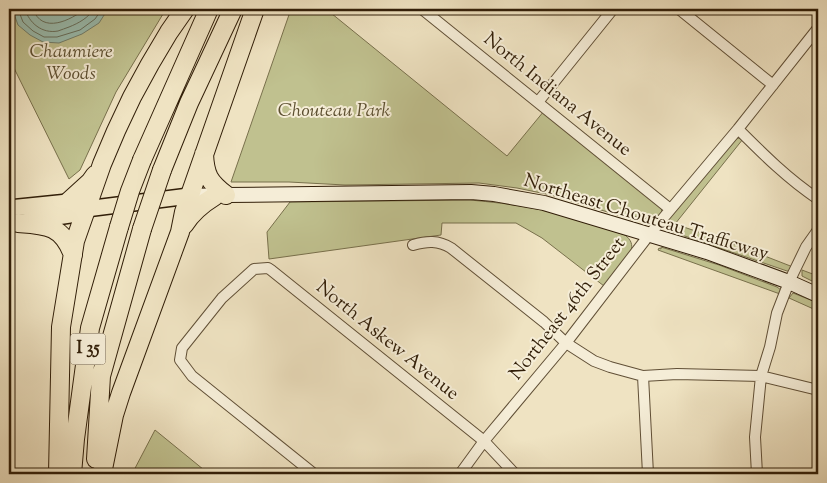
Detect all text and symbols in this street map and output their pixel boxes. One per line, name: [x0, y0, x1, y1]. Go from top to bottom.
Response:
street label: North Indiana Avenue: [477, 27, 637, 163]
park label: Chaumiere Woods: [29, 39, 113, 88]
park label: Chouteau Park: [278, 98, 391, 125]
street label: Northeast Chouteau Trafficway: [520, 168, 772, 268]
street label: Northeast 46th Street: [503, 231, 633, 386]
street label: North Askew Avenue: [310, 275, 465, 407]
road number: I 35: [70, 334, 106, 364]

